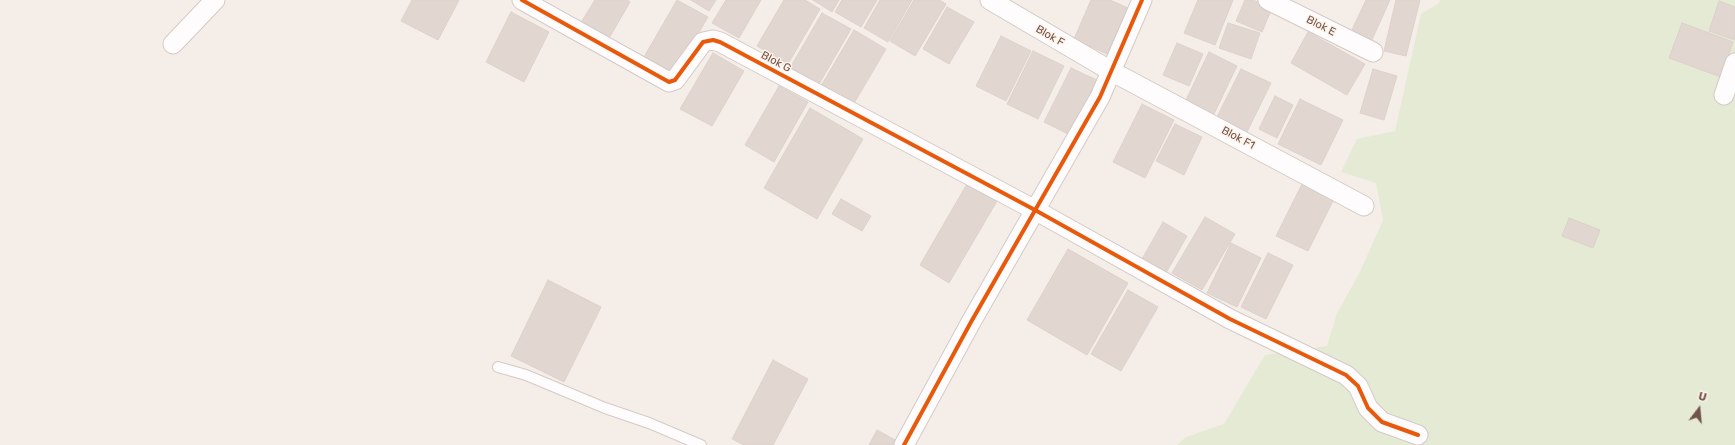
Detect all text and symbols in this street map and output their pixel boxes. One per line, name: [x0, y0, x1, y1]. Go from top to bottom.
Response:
street label: Blok E: [1304, 13, 1338, 39]
street label: Blok F: [1033, 23, 1067, 49]
street label: Blok G: [759, 49, 793, 75]
street label: Blok F1: [1219, 124, 1257, 152]
north arrow: [1679, 389, 1719, 429]
text: U: [1697, 390, 1708, 404]

